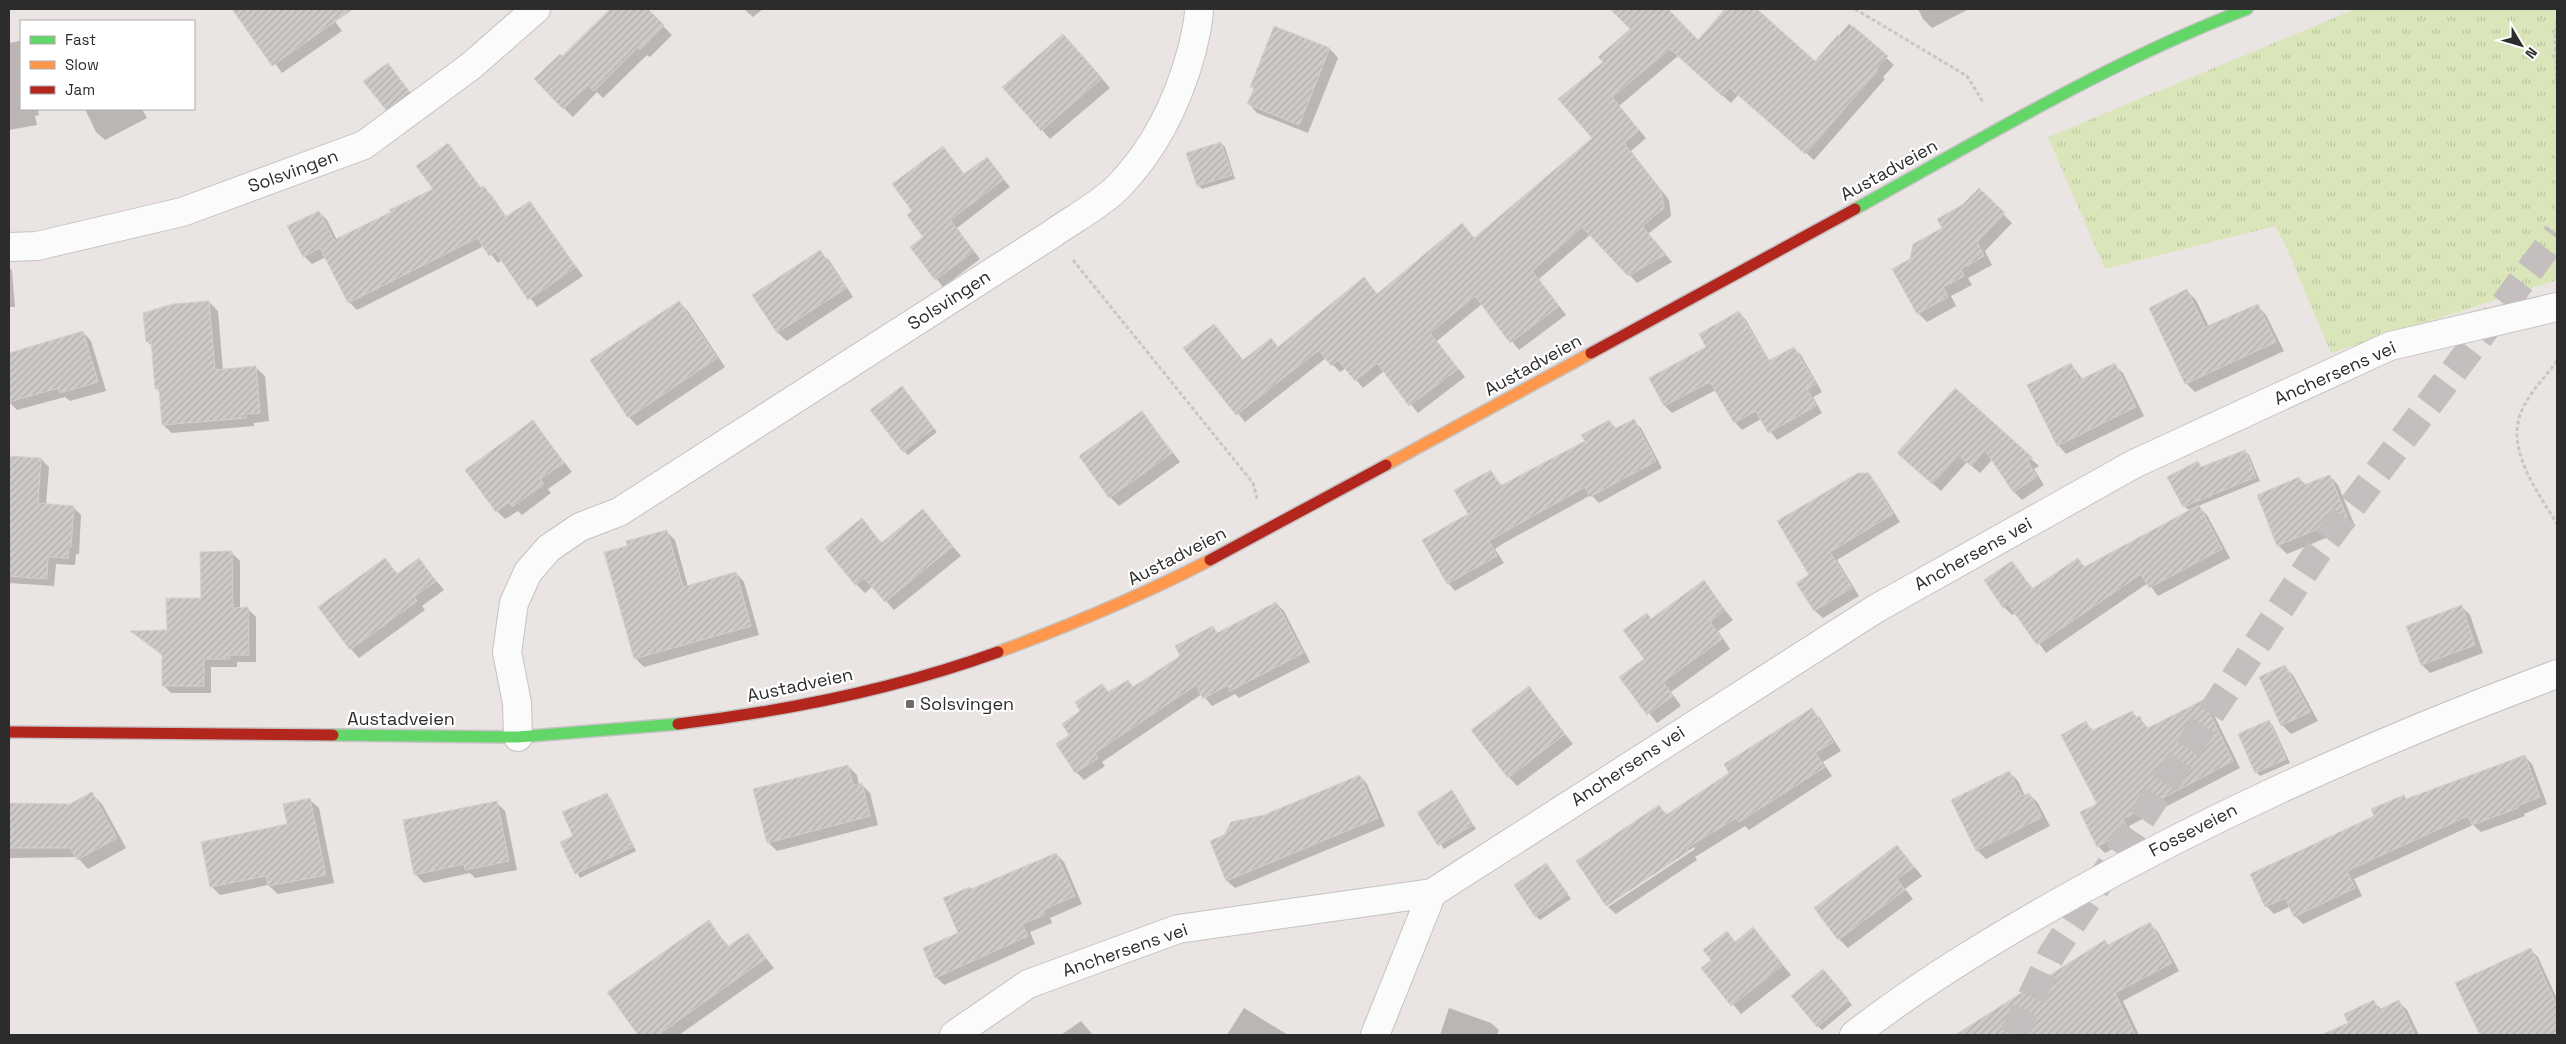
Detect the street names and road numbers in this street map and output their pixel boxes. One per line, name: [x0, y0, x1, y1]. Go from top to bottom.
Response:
street label: Austadveien: [1836, 133, 1941, 206]
street label: Solsvingen: [245, 144, 341, 197]
street label: Solsvingen: [903, 264, 994, 335]
street label: Austadveien: [1480, 328, 1585, 401]
street label: Anchersens vei: [2270, 335, 2399, 410]
street label: Anchersens vei: [1910, 512, 2036, 595]
street label: Austadveien: [1124, 521, 1230, 590]
street label: Austadveien: [745, 662, 855, 707]
street label: Austadveien: [347, 707, 455, 730]
street label: Anchersens vei: [1566, 720, 1689, 811]
street label: Fosseveien: [2145, 797, 2241, 862]
street label: Anchersens vei: [1059, 917, 1191, 982]

